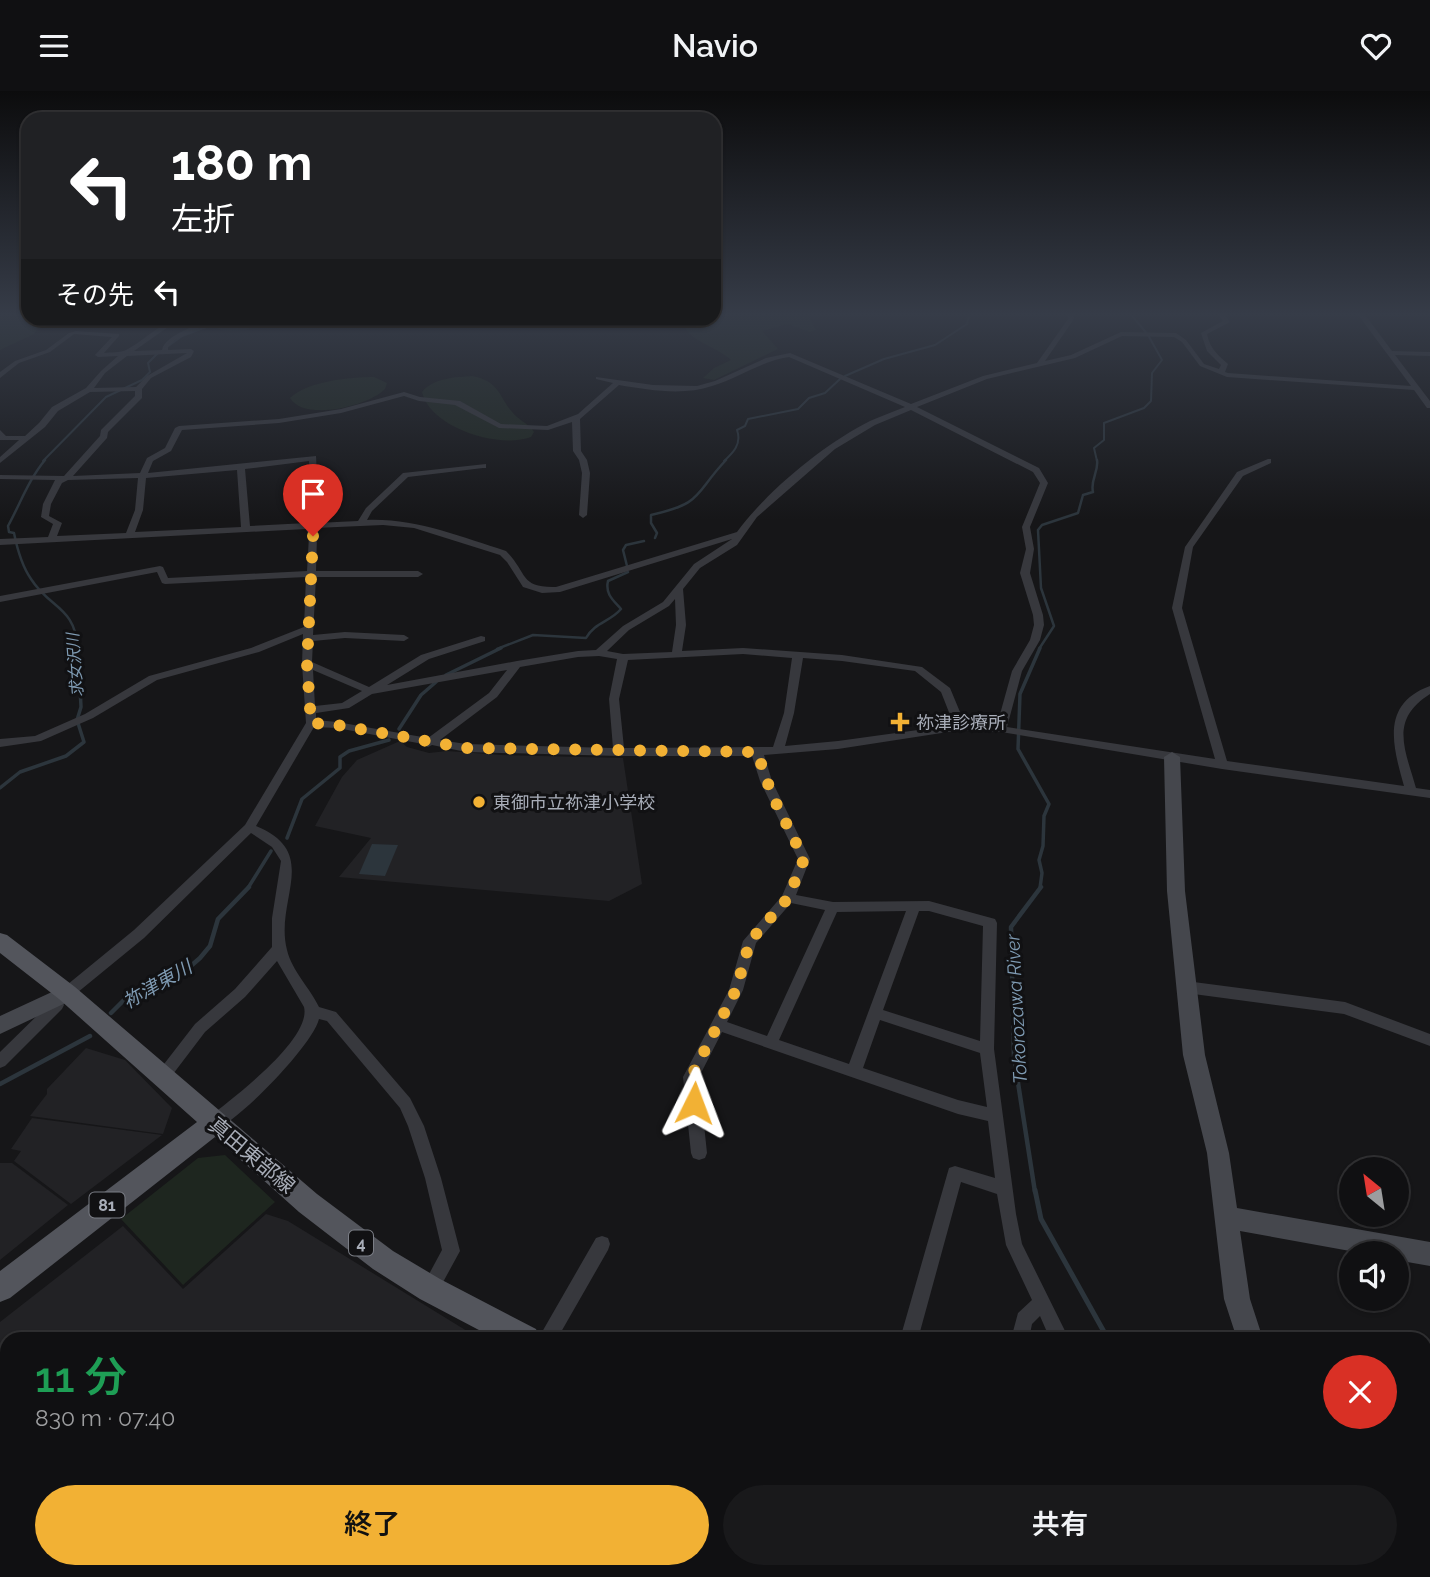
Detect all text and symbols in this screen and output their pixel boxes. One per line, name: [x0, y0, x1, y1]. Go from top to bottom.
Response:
icon: menu: [35, 27, 73, 65]
text: Navio: [672, 27, 758, 64]
icon: heart: [1357, 27, 1395, 65]
text: 180 m: [171, 134, 312, 191]
icon: left: [56, 140, 147, 231]
text: 左折: [171, 200, 235, 237]
icon: left: [148, 273, 186, 311]
text: その先: [56, 280, 134, 310]
pin: [283, 464, 343, 536]
icon: arrive: [294, 475, 332, 513]
water label: 求女沢川: [63, 630, 87, 698]
marker: 祢津診療所: [890, 712, 910, 732]
place label: 祢津診療所: [916, 712, 1006, 733]
place label: 東御市立祢津小学校: [493, 792, 655, 813]
marker: 東御市立祢津小学校: [471, 794, 487, 810]
water label: Tokorozawa River: [1001, 932, 1031, 1084]
water label: 祢津東川: [119, 954, 197, 1013]
position arrow: [657, 1066, 731, 1140]
street label: 真田東部線: [204, 1112, 300, 1198]
north arrow: [1339, 1157, 1409, 1227]
map controls: [1339, 1157, 1409, 1311]
road number: 81: [90, 1193, 124, 1217]
road number: 4: [349, 1231, 373, 1255]
button: sound: [1339, 1241, 1409, 1311]
text: 11 分: [35, 1353, 127, 1402]
button: close: [1323, 1355, 1397, 1429]
text: 830 m · 07:40: [35, 1404, 175, 1431]
button: 終了: [35, 1485, 709, 1565]
button: 共有: [723, 1485, 1397, 1565]

